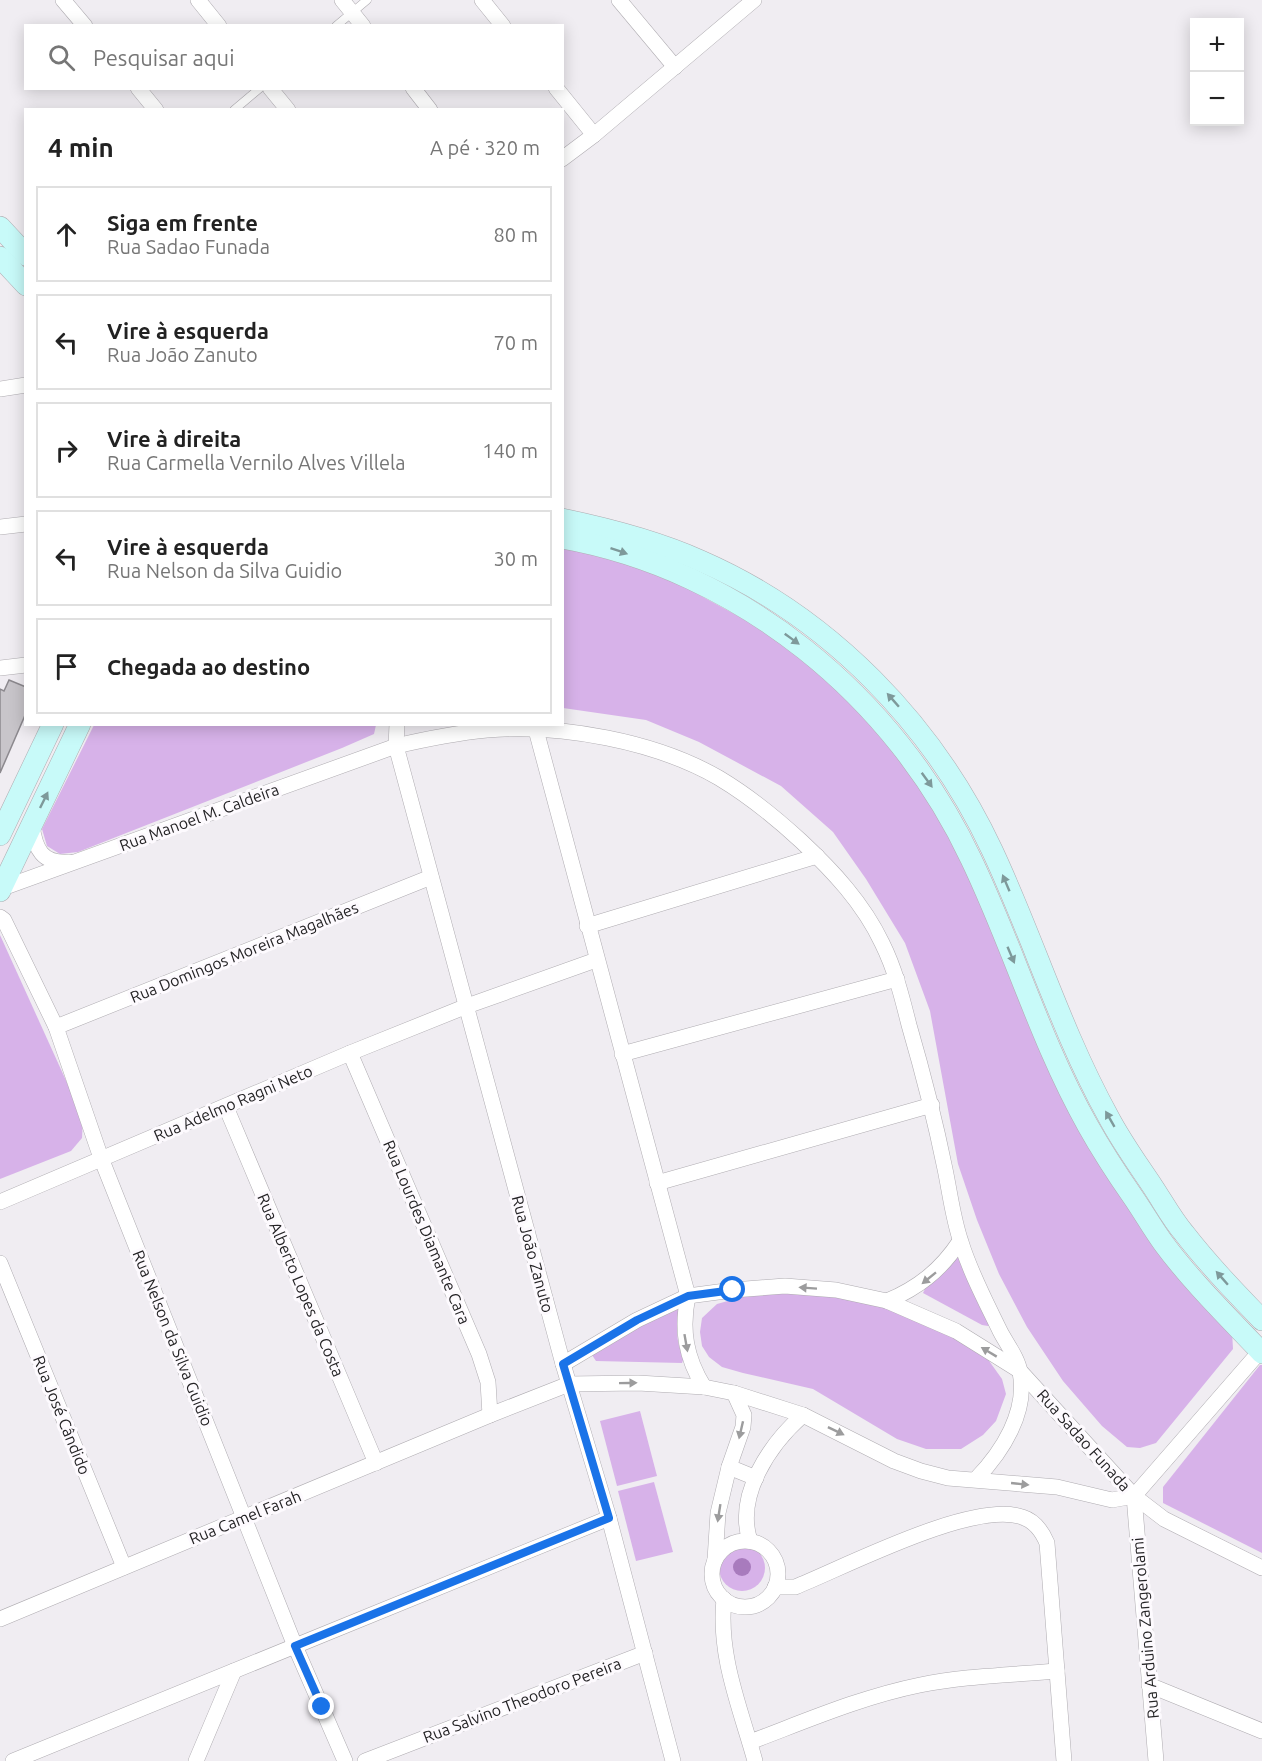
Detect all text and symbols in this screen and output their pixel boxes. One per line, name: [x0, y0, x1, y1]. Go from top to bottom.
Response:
map controls: [1190, 18, 1244, 126]
button: +: [1190, 18, 1244, 72]
search box: [24, 24, 564, 90]
icon: search: [45, 41, 78, 74]
text: Pesquisar aqui: [93, 45, 235, 70]
button: −: [1190, 72, 1244, 126]
text: 4 min: [48, 133, 114, 162]
text: A pé · 320 m: [430, 136, 540, 159]
text: Siga em frente: [107, 210, 258, 235]
icon: ahead: [50, 218, 83, 251]
text: 80 m: [494, 223, 538, 246]
text: Rua Sadao Funada: [107, 235, 270, 258]
text: Vire à esquerda: [107, 318, 269, 343]
icon: left: [50, 326, 83, 359]
text: 70 m: [494, 331, 538, 354]
text: Rua João Zanuto: [107, 343, 258, 366]
text: Vire à direita: [107, 426, 241, 451]
icon: right: [50, 434, 83, 467]
text: 140 m: [482, 439, 538, 462]
text: Rua Carmella Vernilo Alves Villela: [107, 451, 405, 474]
text: Vire à esquerda: [107, 534, 269, 559]
icon: left: [50, 542, 83, 575]
text: 30 m: [494, 547, 538, 570]
one-way arrow: [610, 547, 628, 557]
text: Rua Nelson da Silva Guidio: [107, 559, 342, 582]
one-way arrow: [785, 633, 800, 645]
icon: arrive: [50, 650, 83, 683]
text: Chegada ao destino: [107, 654, 310, 679]
one-way arrow: [887, 693, 900, 708]
one-way arrow: [920, 772, 932, 787]
street label: Rua Manoel M. Caldeira: [117, 780, 281, 854]
one-way arrow: [39, 792, 48, 809]
one-way arrow: [1001, 874, 1010, 892]
street label: Rua Domingos Moreira Magalhães: [127, 898, 361, 1006]
one-way arrow: [1006, 946, 1016, 964]
street label: Rua Adelmo Ragni Neto: [151, 1061, 315, 1145]
one-way arrow: [1104, 1111, 1115, 1127]
street label: Rua Lourdes Diamante Cara: [380, 1137, 474, 1327]
street label: Rua Alberto Lopes da Costa: [254, 1191, 348, 1379]
street label: Rua João Zanuto: [509, 1193, 557, 1315]
street label: Rua Nelson da Silva Guidio: [129, 1247, 217, 1429]
one-way arrow: [921, 1271, 937, 1284]
one-way arrow: [1216, 1271, 1229, 1286]
route start: [719, 1276, 745, 1302]
one-way arrow: [798, 1283, 817, 1293]
one-way arrow: [682, 1334, 691, 1353]
one-way arrow: [981, 1346, 997, 1357]
street label: Rua José Cândido: [30, 1353, 94, 1477]
one-way arrow: [618, 1378, 637, 1388]
street label: Rua Sadao Funada: [1034, 1385, 1134, 1495]
one-way arrow: [736, 1421, 745, 1440]
one-way arrow: [827, 1426, 844, 1435]
one-way arrow: [1011, 1479, 1030, 1489]
street label: Rua Camel Farah: [186, 1486, 304, 1548]
one-way arrow: [714, 1504, 723, 1523]
street label: Rua Arduino Zangerolami: [1128, 1537, 1162, 1719]
street label: Rua Salvino Theodoro Pereira: [420, 1654, 624, 1746]
route end: [308, 1693, 334, 1719]

